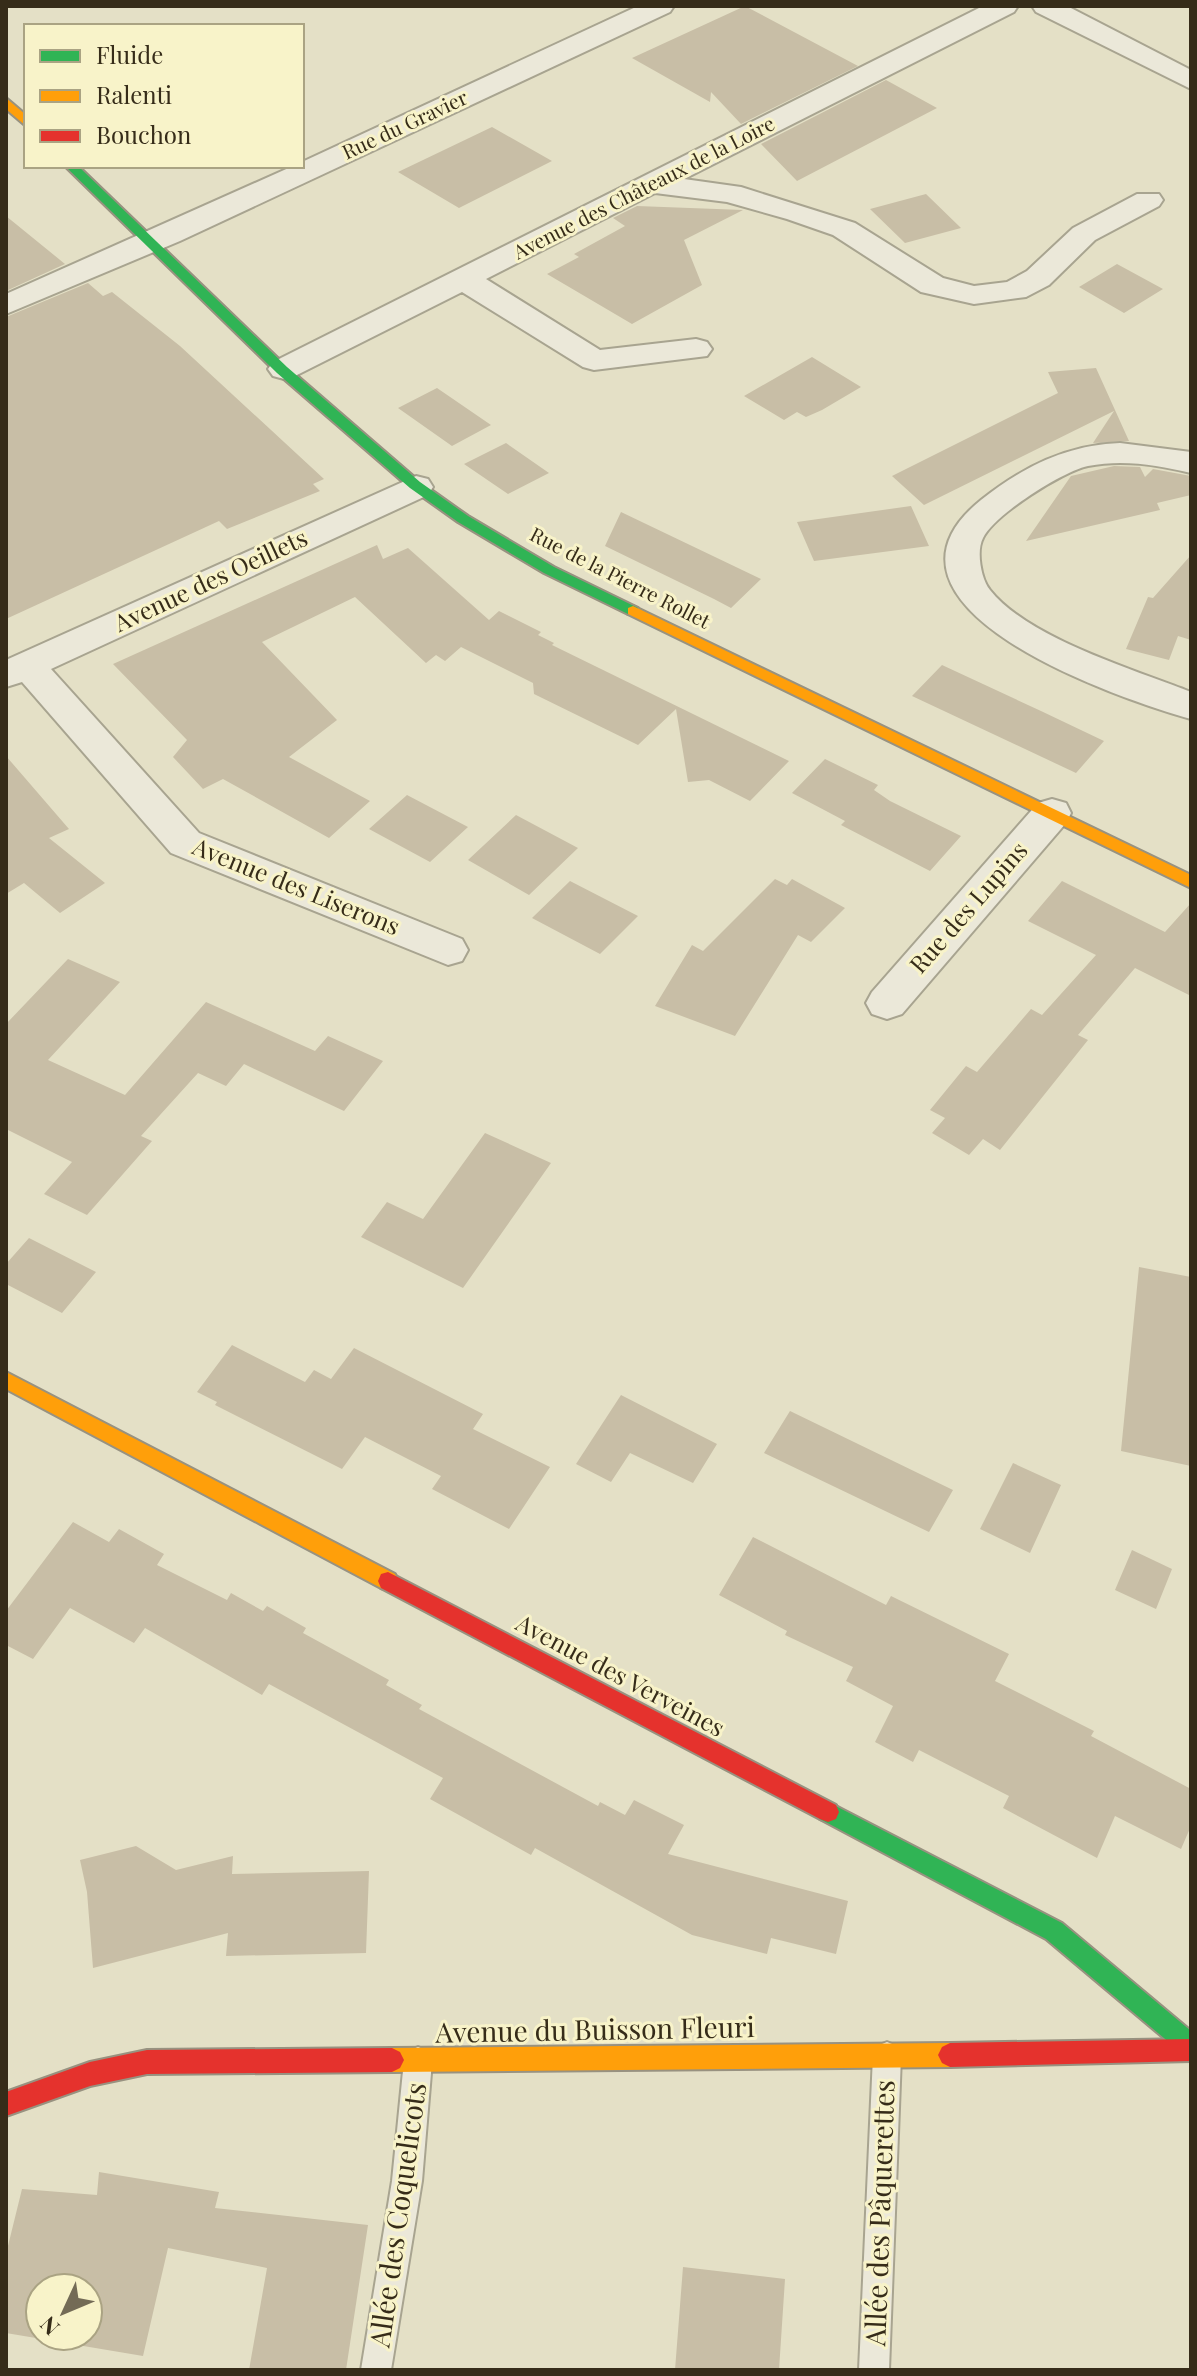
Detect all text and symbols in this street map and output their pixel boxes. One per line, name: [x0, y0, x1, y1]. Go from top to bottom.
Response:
legend: [24, 24, 304, 168]
text: Fluide: [96, 38, 163, 70]
text: Ralenti: [96, 78, 172, 110]
street label: Rue du Gravier: [337, 83, 472, 164]
street label: Avenue des Châteaux de la Loire: [507, 109, 779, 265]
text: Bouchon: [96, 118, 191, 150]
street label: Avenue des Oeillets: [107, 520, 312, 638]
street label: Rue de la Pierre Rollet: [526, 520, 716, 634]
street label: Avenue des Liserons: [188, 829, 405, 941]
street label: Rue des Lupins: [901, 834, 1034, 979]
street label: Avenue des Verveines: [510, 1605, 731, 1743]
street label: Avenue du Buisson Fleuri: [434, 2007, 755, 2050]
street label: Allée des Pâquerettes: [855, 2079, 902, 2348]
street label: Allée des Coquelicots: [359, 2080, 433, 2351]
north arrow: [24, 2272, 104, 2352]
text: N: [33, 2310, 65, 2343]

